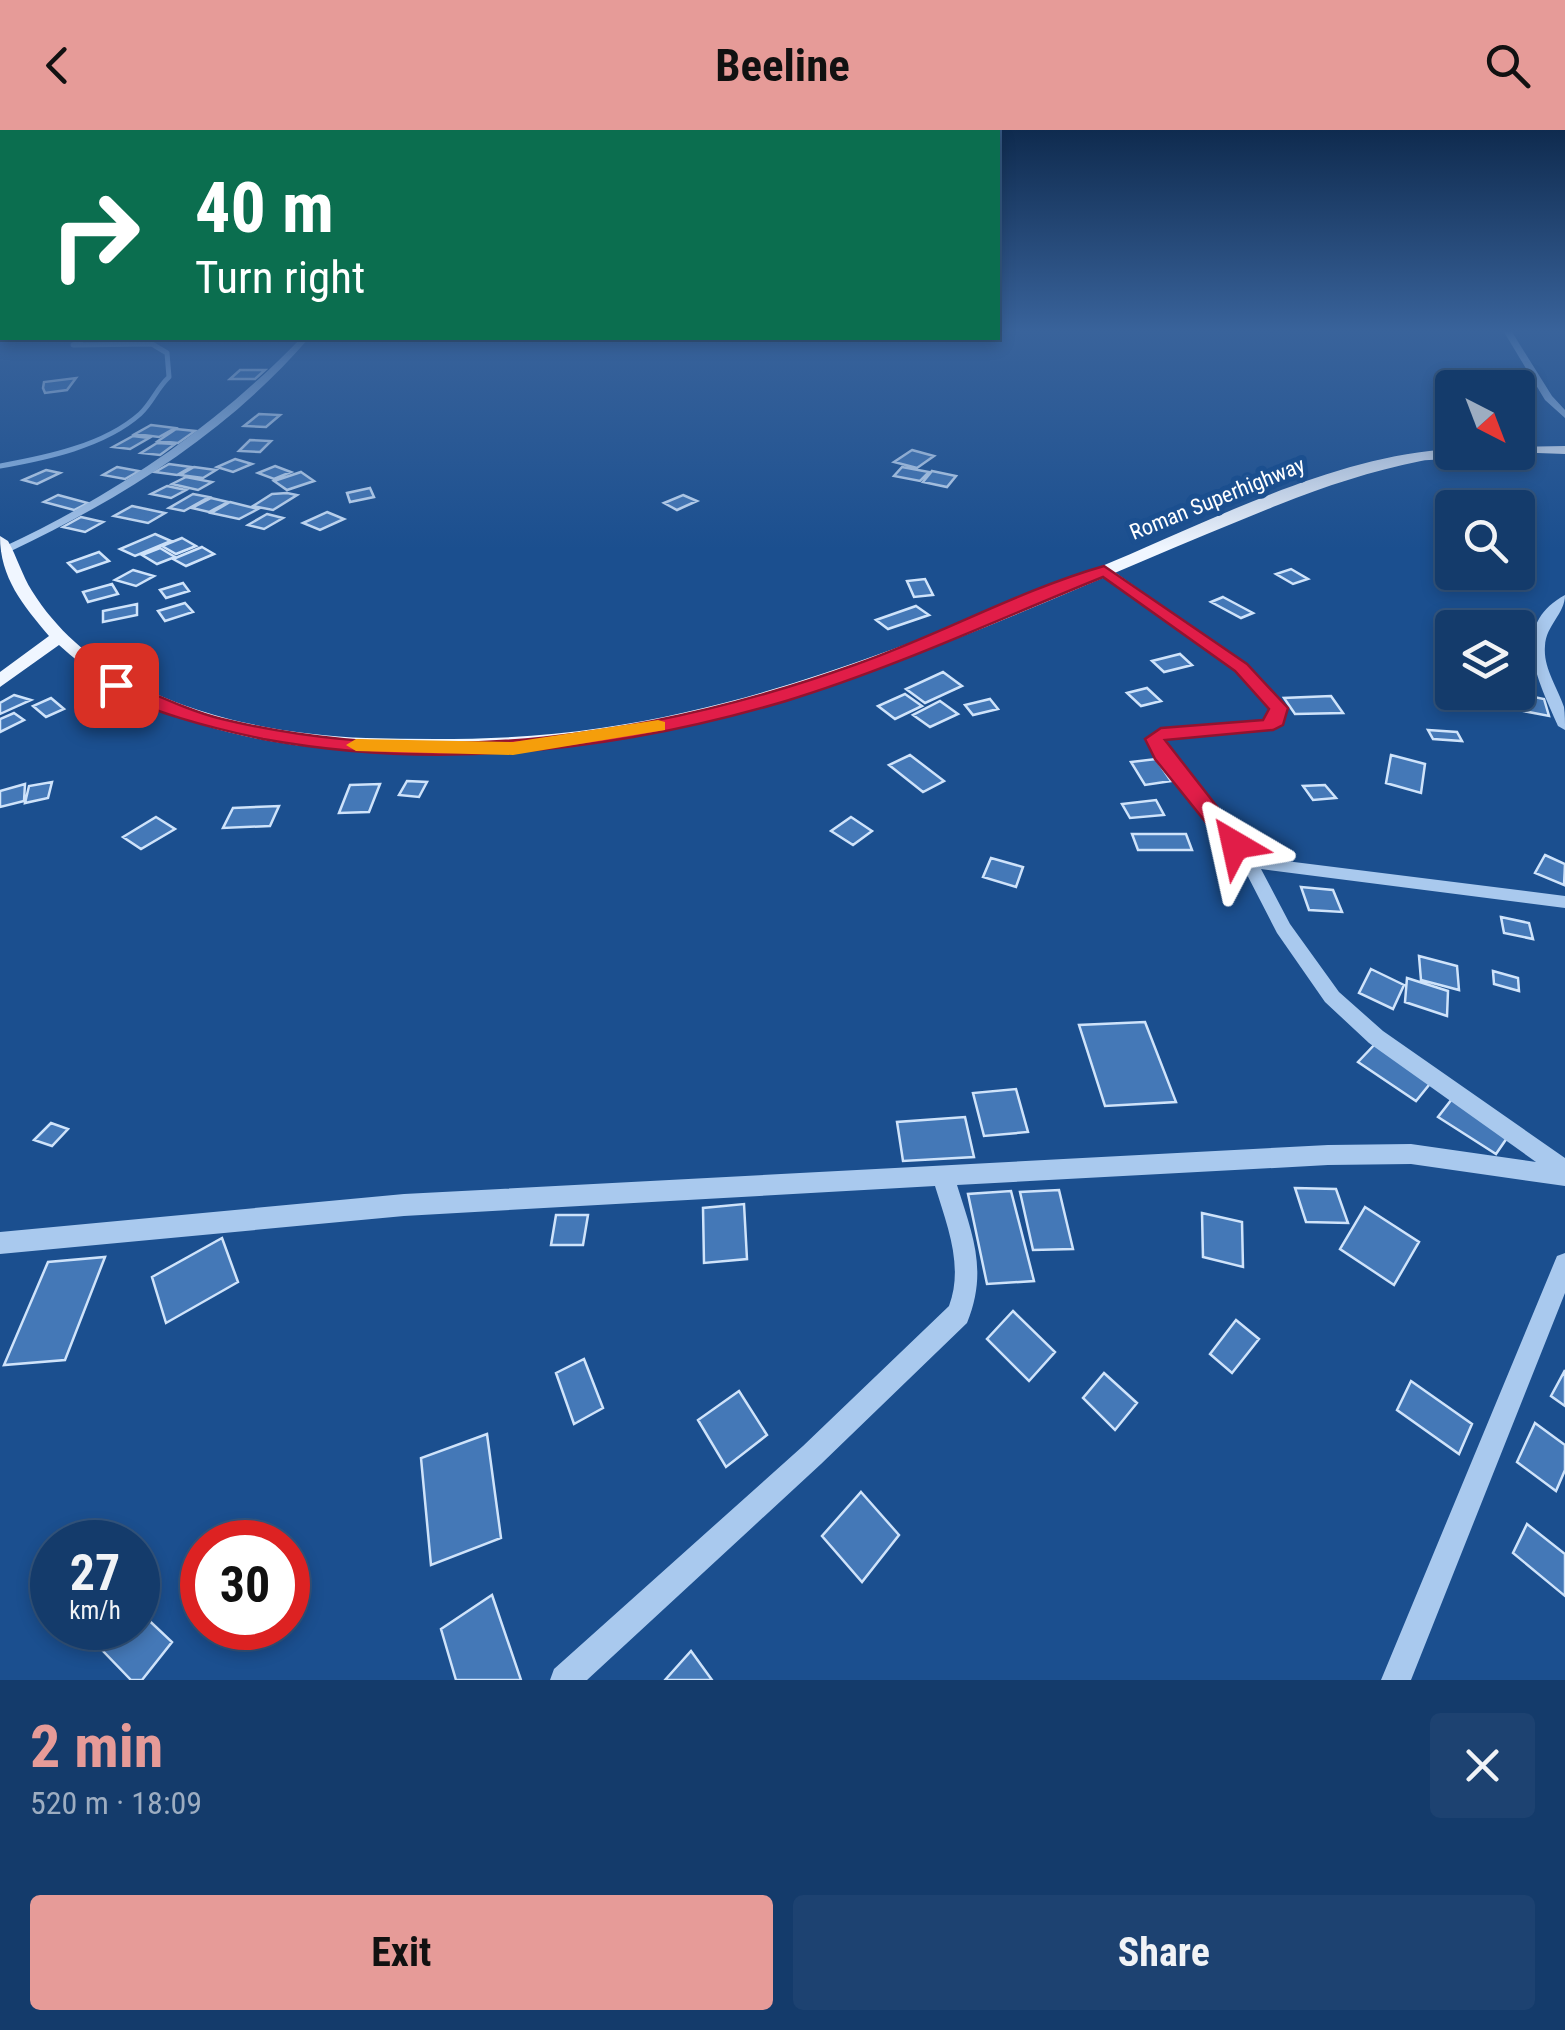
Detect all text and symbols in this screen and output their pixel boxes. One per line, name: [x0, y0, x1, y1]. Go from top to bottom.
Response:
icon: back: [30, 38, 85, 93]
icon: search: [1480, 38, 1535, 93]
text: Beeline: [715, 39, 850, 92]
text: 40 m: [195, 167, 334, 249]
icon: right: [30, 170, 160, 300]
text: Turn right: [195, 251, 365, 304]
north arrow: [1435, 370, 1535, 470]
map controls: [1435, 370, 1535, 710]
street label: Roman Superhighway: [1126, 452, 1308, 545]
button: search: [1435, 490, 1535, 590]
button: layers: [1435, 610, 1535, 710]
pin: [74, 643, 159, 728]
icon: arrive: [89, 658, 144, 713]
position arrow: [1183, 793, 1287, 897]
speed limit sign: 30: [180, 1520, 310, 1650]
text: 27: [70, 1544, 120, 1602]
text: km/h: [69, 1596, 121, 1625]
text: 2 min: [30, 1711, 163, 1782]
button: close: [1430, 1713, 1535, 1818]
text: 520 m · 18:09: [30, 1784, 202, 1822]
button: Exit: [30, 1895, 773, 2010]
button: Share: [793, 1895, 1535, 2010]

